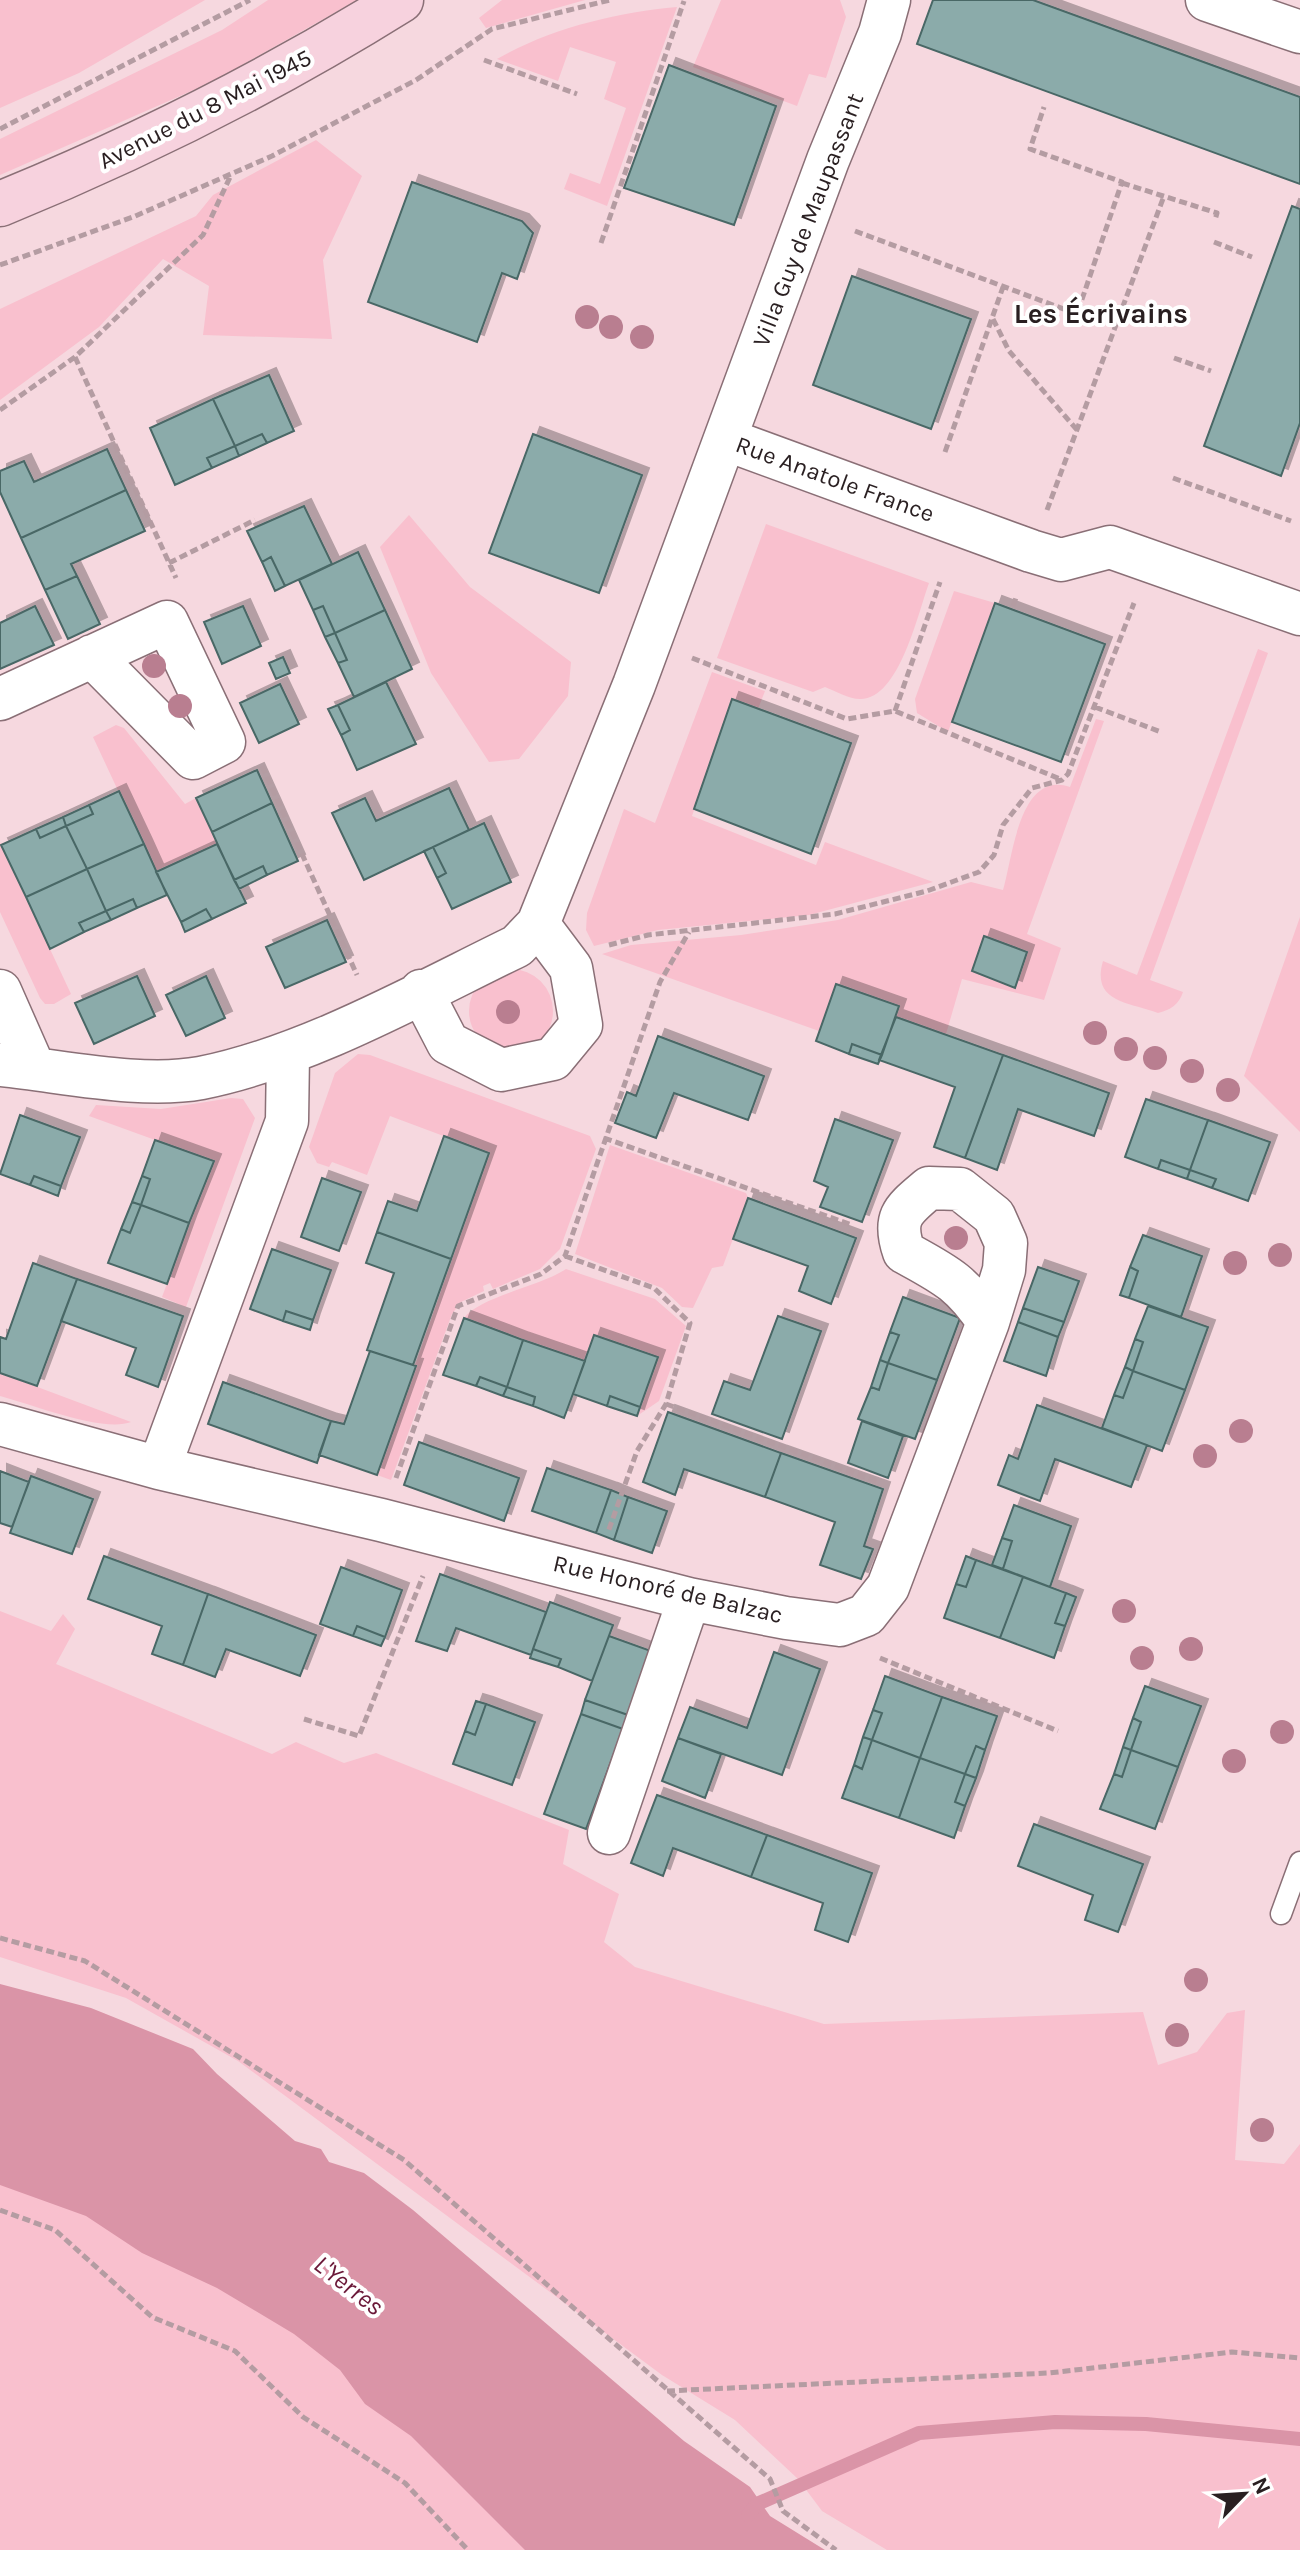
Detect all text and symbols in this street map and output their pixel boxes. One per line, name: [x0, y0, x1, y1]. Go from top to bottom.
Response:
street label: Avenue du 8 Mai 1945: [94, 43, 316, 175]
street label: Villa Guy de Maupassant: [747, 89, 869, 351]
district label: Les Écrivains: [1014, 296, 1188, 330]
street label: Rue Anatole France: [732, 430, 938, 528]
street label: Rue Honoré de Balzac: [550, 1549, 786, 1629]
water label: L'Yerres: [308, 2249, 390, 2322]
north arrow: [1204, 2454, 1284, 2534]
text: N: [1246, 2473, 1276, 2499]

